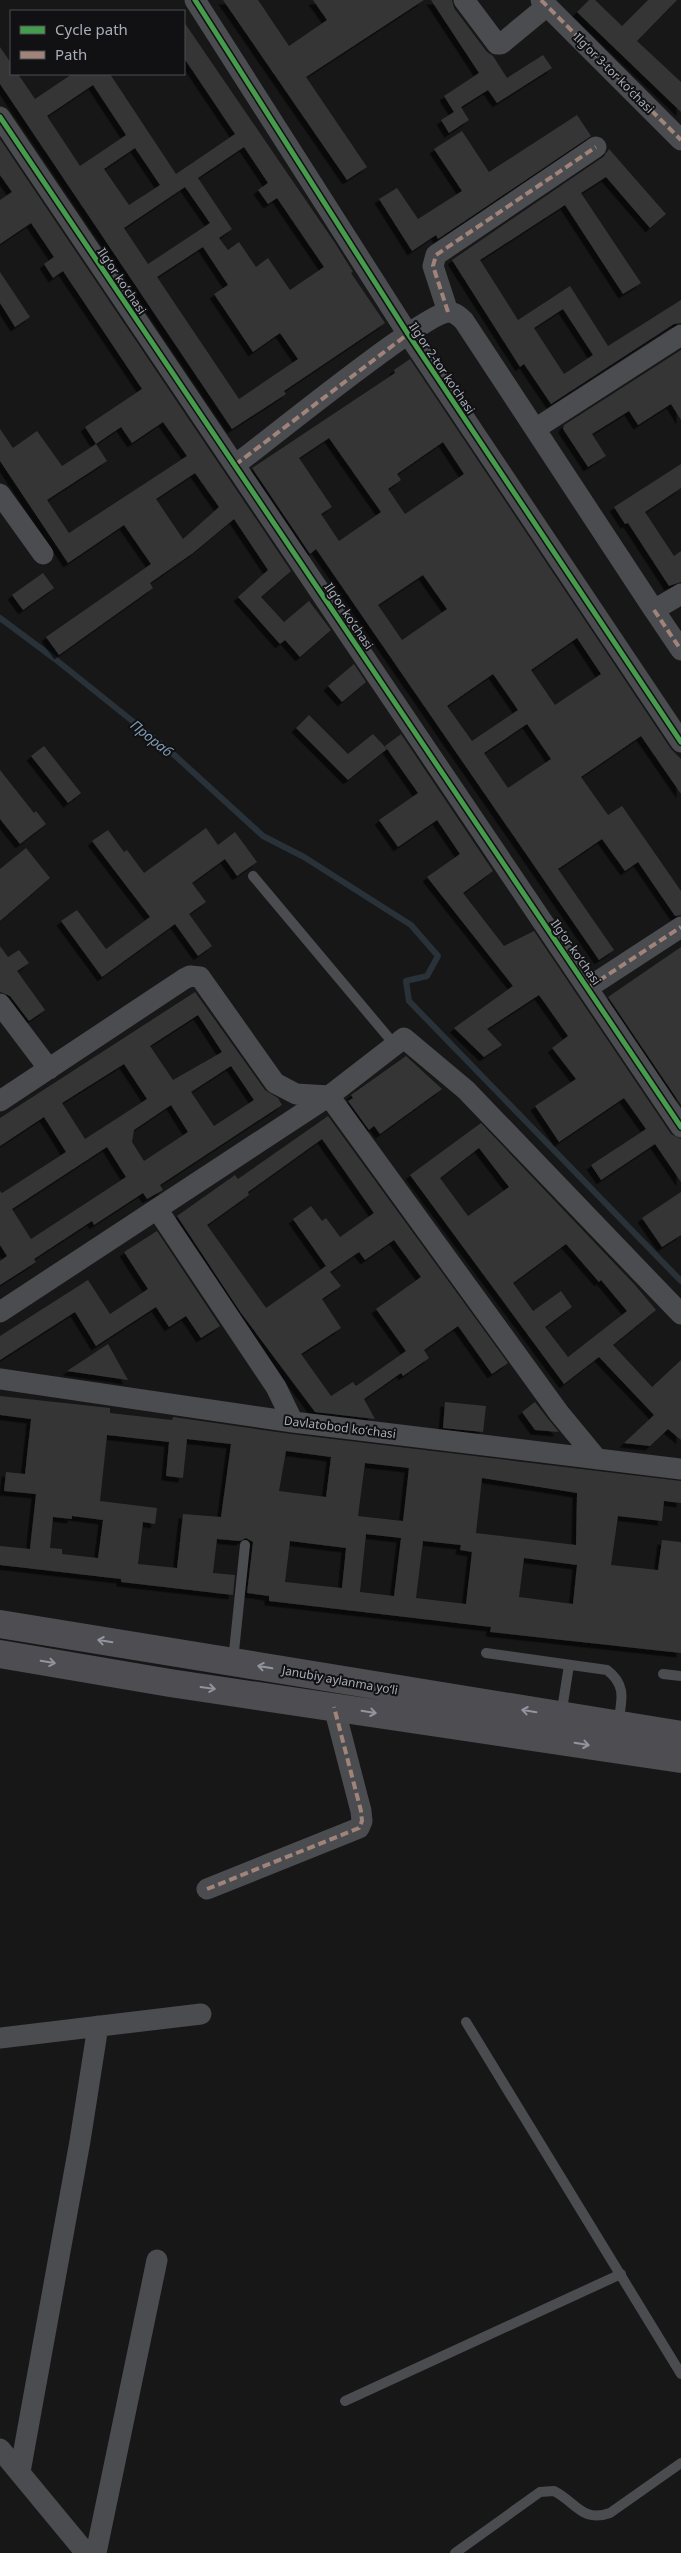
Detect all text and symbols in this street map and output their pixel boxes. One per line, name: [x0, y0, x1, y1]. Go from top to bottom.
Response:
legend: [10, 10, 185, 75]
text: Cycle path: [55, 19, 128, 39]
street label: Ilgʻor 3-tor koʻchasi: [570, 29, 658, 117]
text: Path: [55, 44, 87, 64]
street label: Ilgʻor koʻchasi: [94, 245, 150, 317]
street label: Ilgʻor 2-tor koʻchasi: [405, 319, 479, 417]
street label: Ilgʻor koʻchasi: [321, 580, 377, 652]
water label: Прораб: [127, 715, 177, 761]
street label: Ilgʻor koʻchasi: [547, 916, 605, 988]
street label: Davlatobod koʻchasi: [283, 1412, 397, 1442]
one-way arrow: [97, 1635, 113, 1645]
one-way arrow: [40, 1657, 56, 1667]
street label: Janubiy aylanma yoʻli: [280, 1661, 399, 1699]
one-way arrow: [258, 1662, 274, 1672]
one-way arrow: [200, 1684, 216, 1694]
one-way arrow: [521, 1706, 537, 1716]
one-way arrow: [361, 1707, 377, 1717]
one-way arrow: [573, 1739, 589, 1749]

